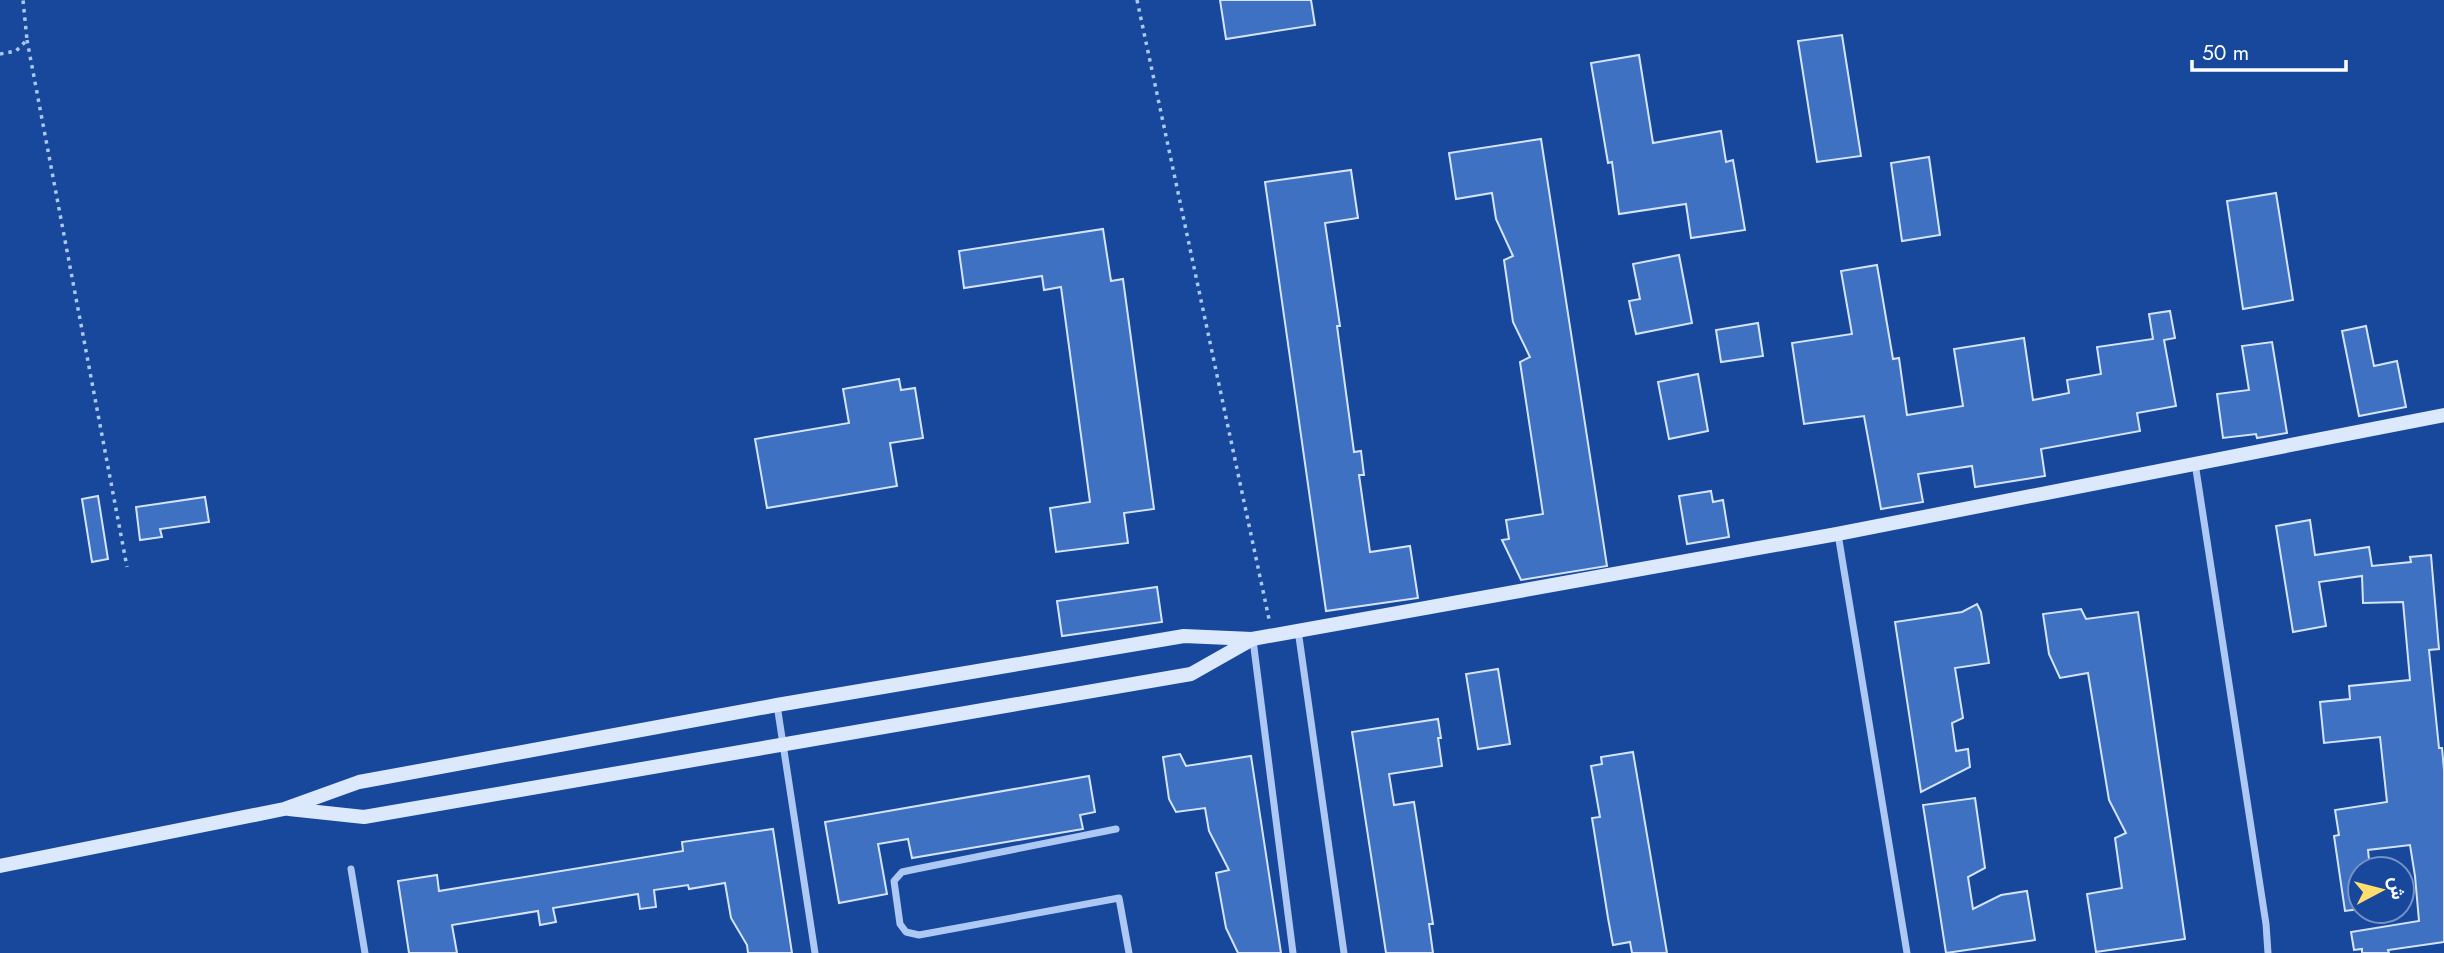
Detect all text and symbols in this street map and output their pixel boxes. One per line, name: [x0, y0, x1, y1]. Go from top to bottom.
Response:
scale bar: [2192, 28, 2346, 72]
text: 50 m: [2202, 38, 2249, 68]
north arrow: [2346, 855, 2416, 925]
text: ش: [2383, 875, 2412, 901]

